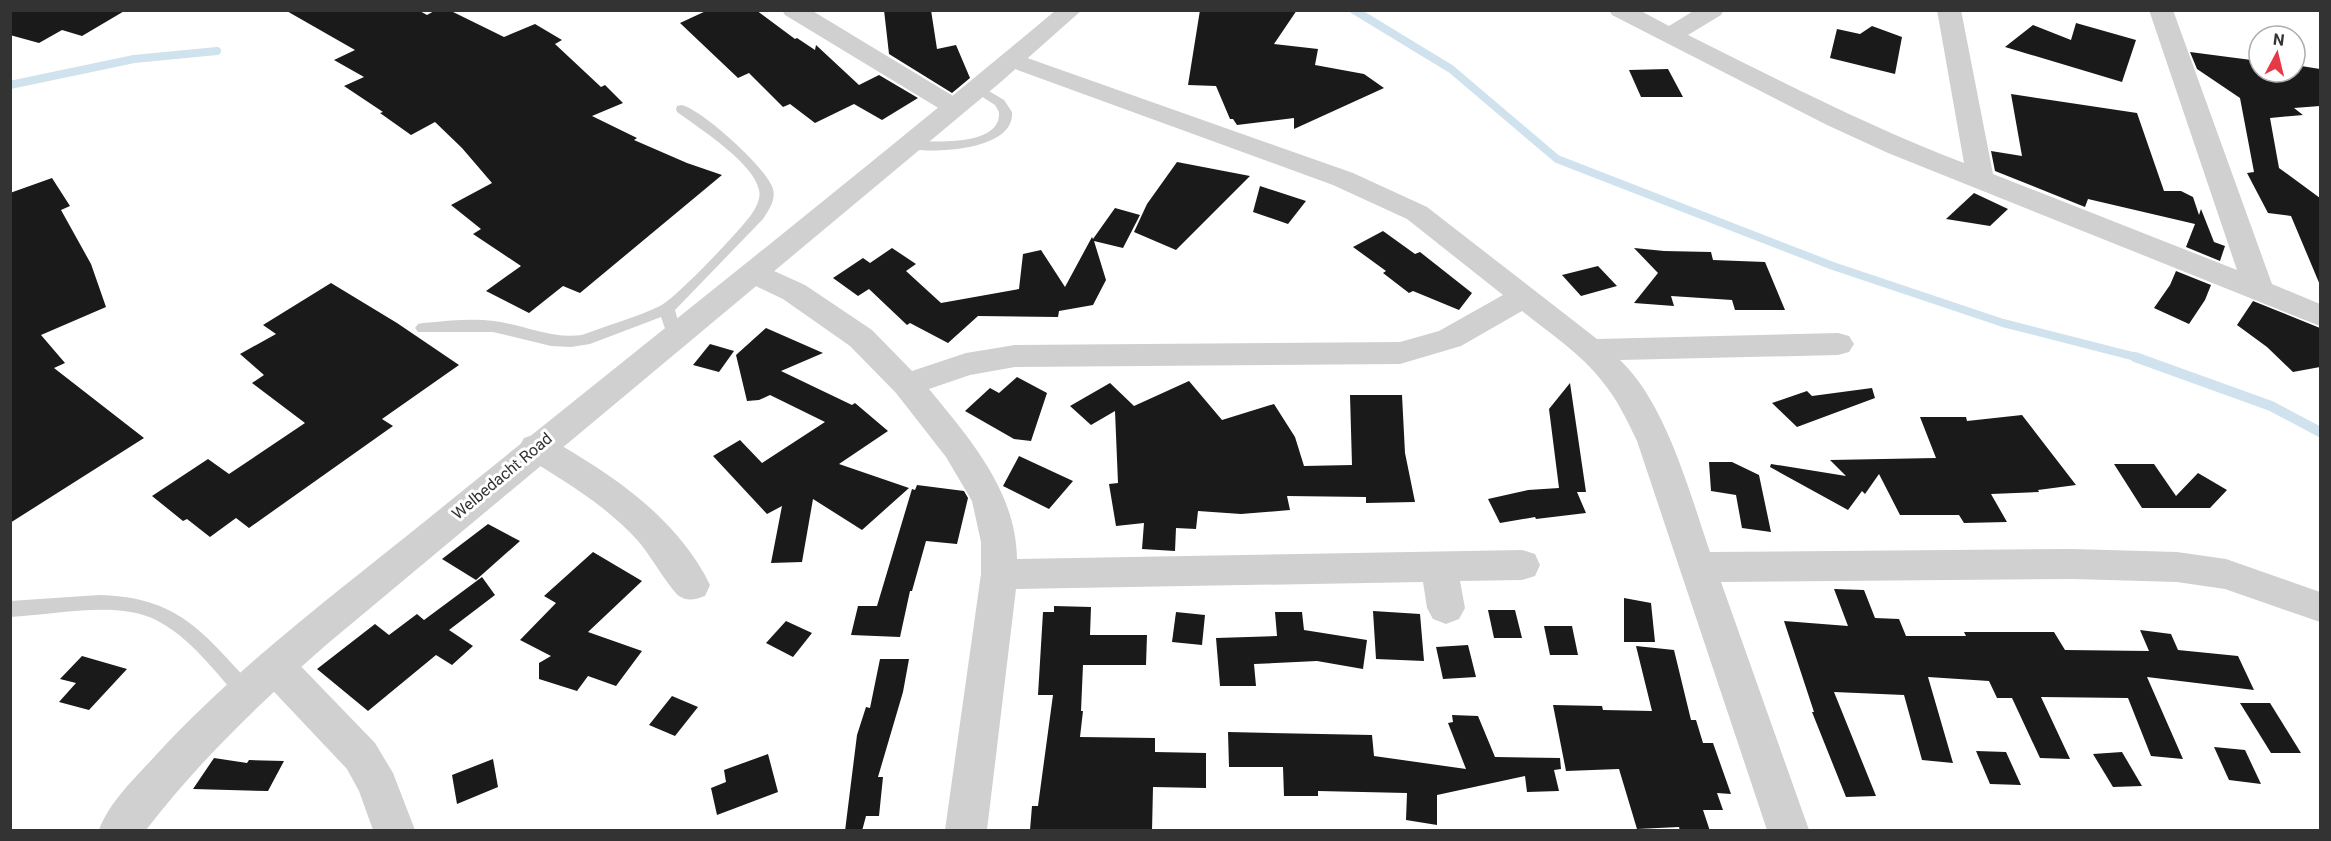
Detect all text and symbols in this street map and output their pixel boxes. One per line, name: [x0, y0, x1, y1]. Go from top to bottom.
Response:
north arrow: [2247, 24, 2307, 84]
text: N: [2272, 29, 2286, 50]
street label: Welbedacht Road: [448, 429, 556, 523]

